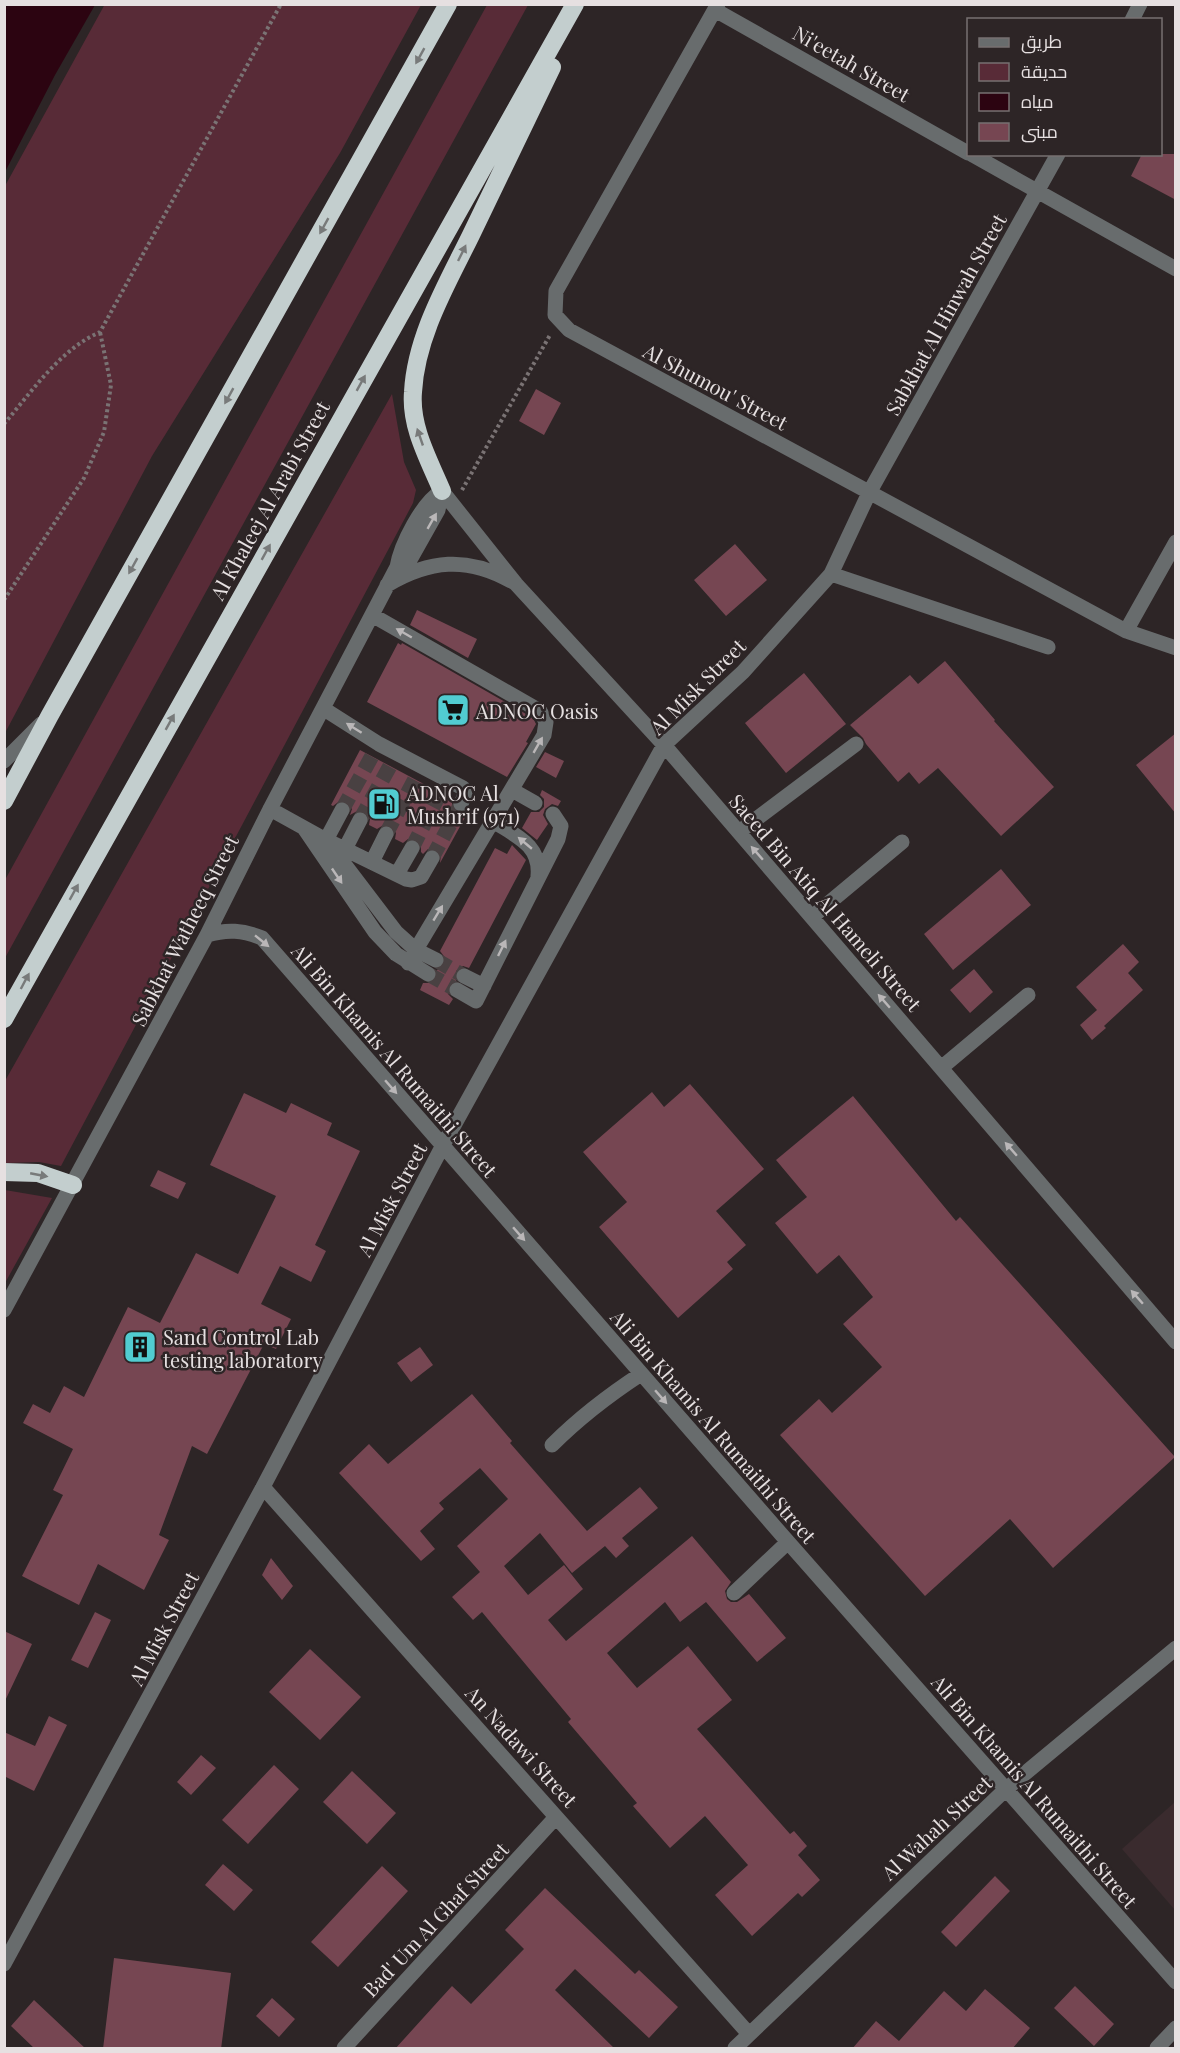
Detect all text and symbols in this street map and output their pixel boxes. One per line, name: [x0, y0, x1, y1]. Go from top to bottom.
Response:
legend: [967, 18, 1162, 156]
street label: Ni'eetah Street: [789, 19, 916, 108]
text: طريق: [1021, 29, 1062, 54]
one-way arrow: [415, 47, 425, 64]
text: حديقة: [1021, 59, 1067, 83]
text: مياه: [1021, 89, 1054, 113]
text: مبنى: [1021, 119, 1058, 143]
street label: Sabkhat Al Hinwah Street: [878, 208, 1012, 420]
one-way arrow: [319, 217, 329, 234]
one-way arrow: [457, 244, 466, 261]
street label: Al Shumou' Street: [638, 336, 794, 436]
one-way arrow: [356, 374, 366, 391]
one-way arrow: [224, 388, 234, 405]
street label: Al Khaleej Al Arabi Street: [203, 395, 335, 605]
one-way arrow: [414, 428, 424, 446]
one-way arrow: [426, 513, 436, 530]
one-way arrow: [261, 544, 271, 561]
one-way arrow: [128, 558, 139, 574]
one-way arrow: [395, 628, 412, 638]
street label: Al Misk Street: [643, 632, 751, 740]
supermarket icon: ADNOC Oasis: [435, 692, 471, 728]
place label: ADNOC Oasis: [475, 697, 599, 724]
one-way arrow: [165, 713, 175, 730]
one-way arrow: [346, 722, 362, 733]
one-way arrow: [532, 737, 543, 753]
place label: ADNOC Al Mushrif (971): [406, 779, 520, 829]
fuel station icon: ADNOC Al Mushrif (971): [366, 786, 402, 822]
street label: Saeed Bin Atiq Al Hameli Street: [724, 788, 929, 1017]
street label: Sabkhat Watheeq Street: [124, 829, 244, 1030]
one-way arrow: [518, 837, 533, 850]
one-way arrow: [751, 846, 764, 861]
one-way arrow: [331, 868, 342, 884]
one-way arrow: [69, 883, 79, 900]
one-way arrow: [433, 905, 444, 921]
one-way arrow: [254, 935, 270, 948]
street label: Ali Bin Khamis Al Rumaithi Street: [285, 937, 504, 1183]
one-way arrow: [497, 940, 507, 957]
one-way arrow: [20, 973, 30, 990]
one-way arrow: [878, 994, 891, 1009]
one-way arrow: [384, 1079, 397, 1094]
street label: Al Misk Street: [349, 1137, 433, 1261]
one-way arrow: [1004, 1141, 1017, 1157]
one-way arrow: [30, 1171, 49, 1180]
one-way arrow: [512, 1226, 525, 1241]
one-way arrow: [1131, 1289, 1144, 1305]
street label: Ali Bin Khamis Al Rumaithi Street: [604, 1303, 823, 1549]
place label: Sand Control Lab testing laboratory: [163, 1323, 323, 1373]
building icon: Sand Control Lab testing laboratory: [122, 1329, 158, 1365]
one-way arrow: [654, 1389, 667, 1404]
street label: Al Misk Street: [121, 1566, 205, 1690]
street label: Ali Bin Khamis Al Rumaithi Street: [925, 1668, 1144, 1914]
street label: An Nadawi Street: [460, 1679, 584, 1813]
street label: Al Wahah Street: [874, 1768, 998, 1886]
street label: Bad' Um Al Ghaf Street: [356, 1835, 514, 2002]

